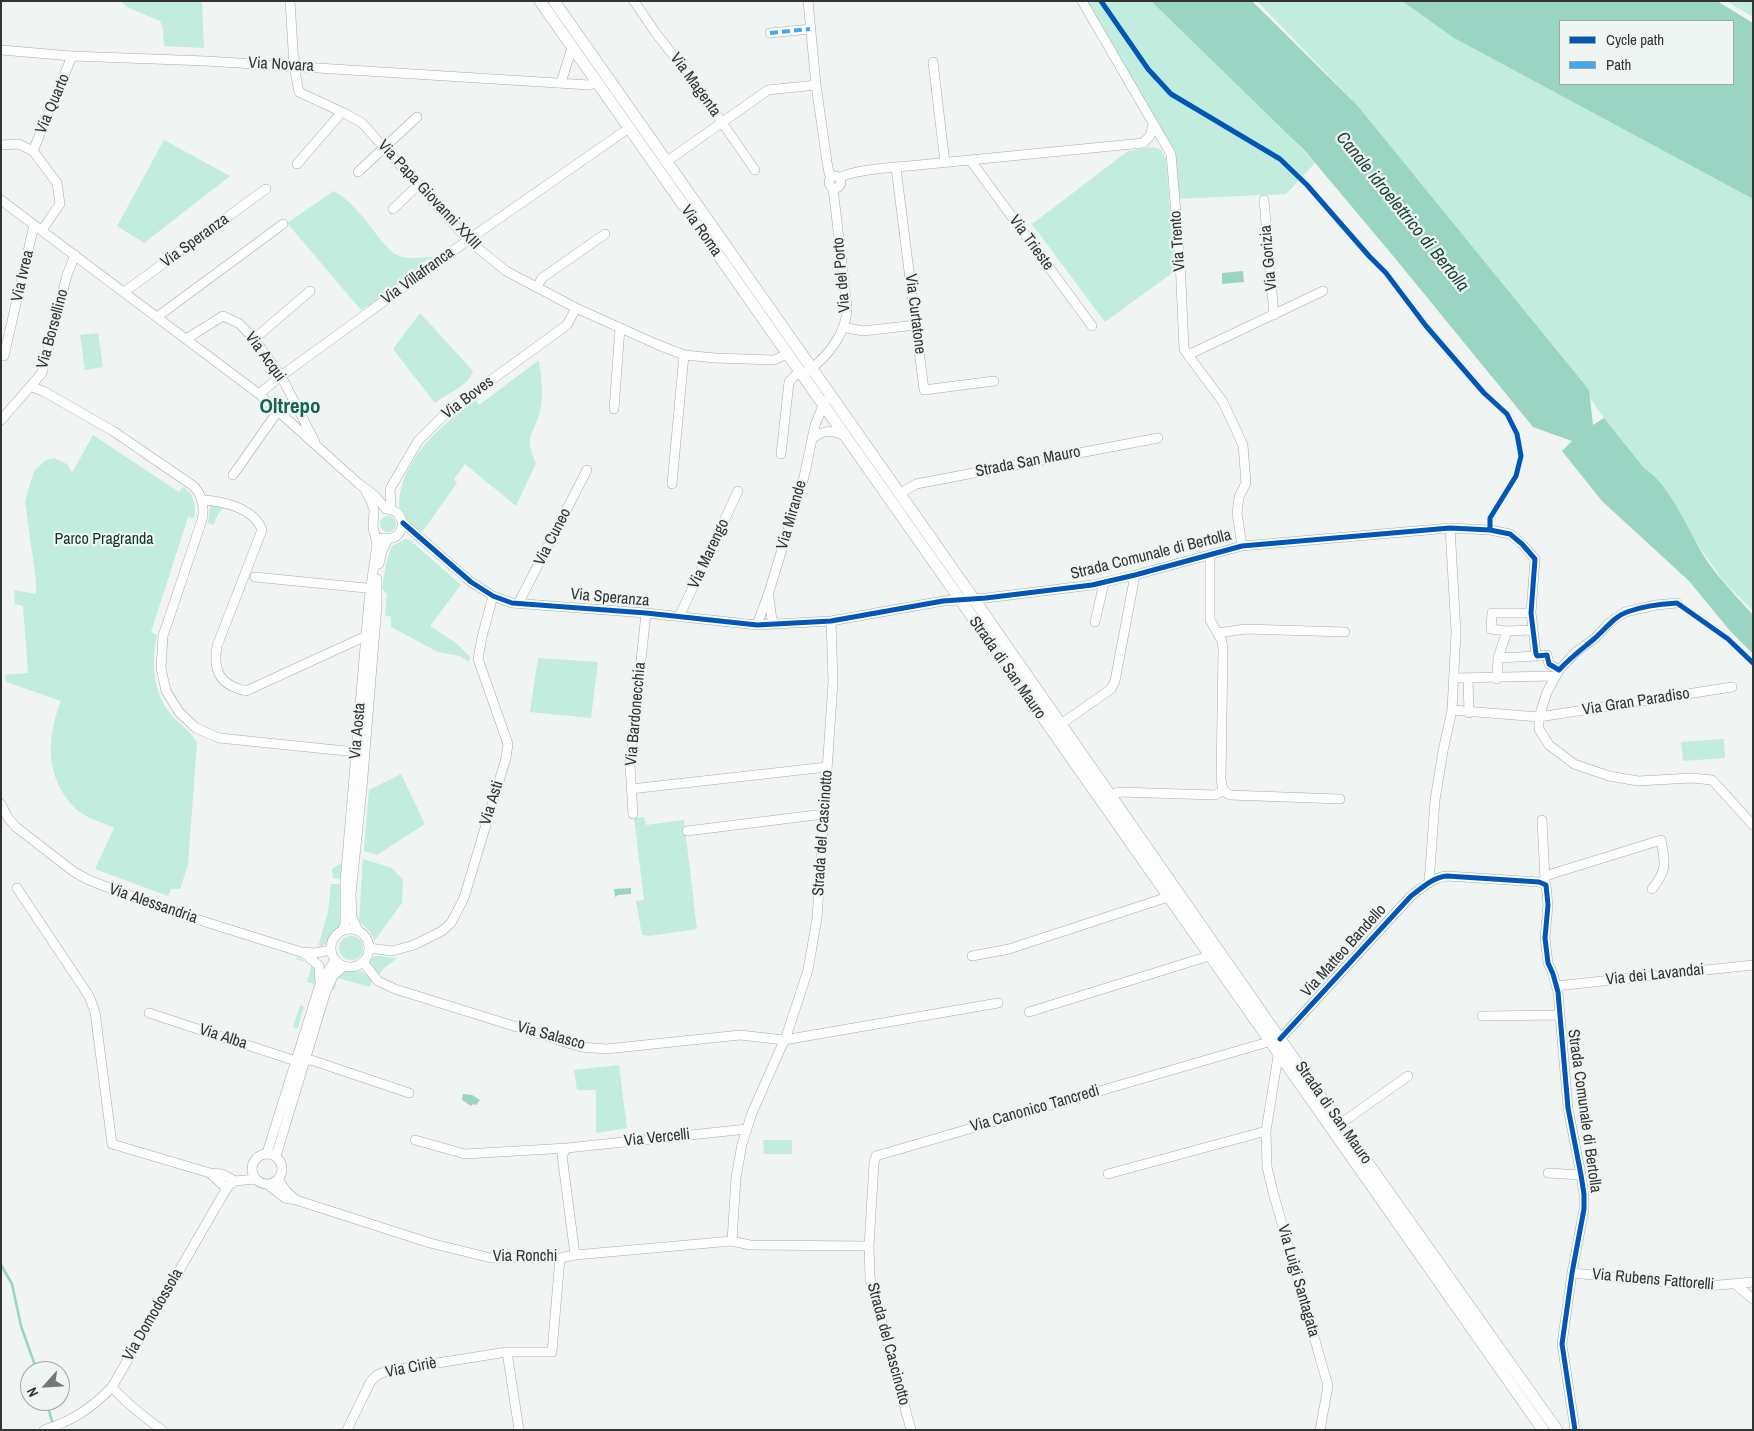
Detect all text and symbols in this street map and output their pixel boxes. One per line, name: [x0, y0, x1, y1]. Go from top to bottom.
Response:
legend: [1559, 20, 1734, 85]
text: Cycle path: [1606, 29, 1664, 50]
street label: Via Magenta: [665, 49, 725, 121]
street label: Via Novara: [248, 54, 314, 76]
text: Path: [1606, 54, 1631, 75]
street label: Via Quarto: [32, 71, 74, 137]
water label: Canale idroelettrico di Bertolla: [1331, 128, 1473, 296]
street label: Via Papa Giovanni XXIII: [373, 136, 485, 254]
street label: Via Roma: [676, 202, 726, 260]
street label: Via Speranza: [157, 210, 233, 272]
street label: Via Trento: [1166, 210, 1190, 272]
street label: Via Trieste: [1005, 212, 1057, 274]
street label: Via Gorizia: [1257, 224, 1281, 292]
street label: Via del Porto: [829, 236, 855, 314]
street label: Via Villafranca: [378, 243, 458, 309]
street label: Via Ivrea: [8, 248, 38, 304]
street label: Via Curtatone: [901, 273, 929, 355]
street label: Via Borsellino: [33, 287, 73, 371]
street label: Via Acqui: [241, 328, 289, 386]
street label: Via Boves: [438, 372, 498, 424]
district label: Oltrepo: [259, 394, 321, 420]
street label: Strada San Mauro: [974, 442, 1082, 482]
street label: Via Mirande: [773, 478, 811, 552]
street label: Via Cuneo: [530, 505, 576, 569]
street label: Via Marengo: [684, 516, 734, 592]
street label: Strada Comunale di Bertolla: [1069, 526, 1233, 584]
park label: Parco Pragranda: [54, 530, 154, 550]
street label: Via Speranza: [570, 585, 650, 611]
street label: Strada di San Mauro: [964, 613, 1050, 723]
street label: Via Bardonecchia: [622, 661, 650, 767]
street label: Via Gran Paradiso: [1581, 684, 1691, 720]
street label: Via Aosta: [346, 702, 370, 760]
street label: Strada del Cascinotto: [809, 769, 837, 897]
street label: Via Asti: [476, 778, 508, 828]
street label: Via Alessandria: [106, 880, 200, 928]
street label: Via Matteo Bandello: [1297, 901, 1391, 1001]
street label: Via dei Lavandai: [1605, 960, 1705, 990]
street label: Via Salasco: [515, 1018, 587, 1054]
street label: Via Alba: [197, 1020, 249, 1054]
street label: Strada Comunale di Bertolla: [1563, 1028, 1605, 1194]
street label: Strada di San Mauro: [1290, 1058, 1376, 1168]
street label: Via Canonico Tancredi: [968, 1081, 1102, 1137]
street label: Via Vercelli: [623, 1125, 691, 1151]
street label: Via Luigi Santagata: [1273, 1223, 1323, 1339]
street label: Via Ronchi: [493, 1247, 557, 1267]
street label: Via Domodossola: [119, 1265, 187, 1365]
street label: Via Rubens Fattorelli: [1591, 1265, 1715, 1295]
street label: Strada del Cascinotto: [862, 1281, 914, 1407]
street label: Via Ciriè: [384, 1354, 438, 1382]
north arrow: [20, 1361, 70, 1411]
text: N: [23, 1384, 42, 1400]

